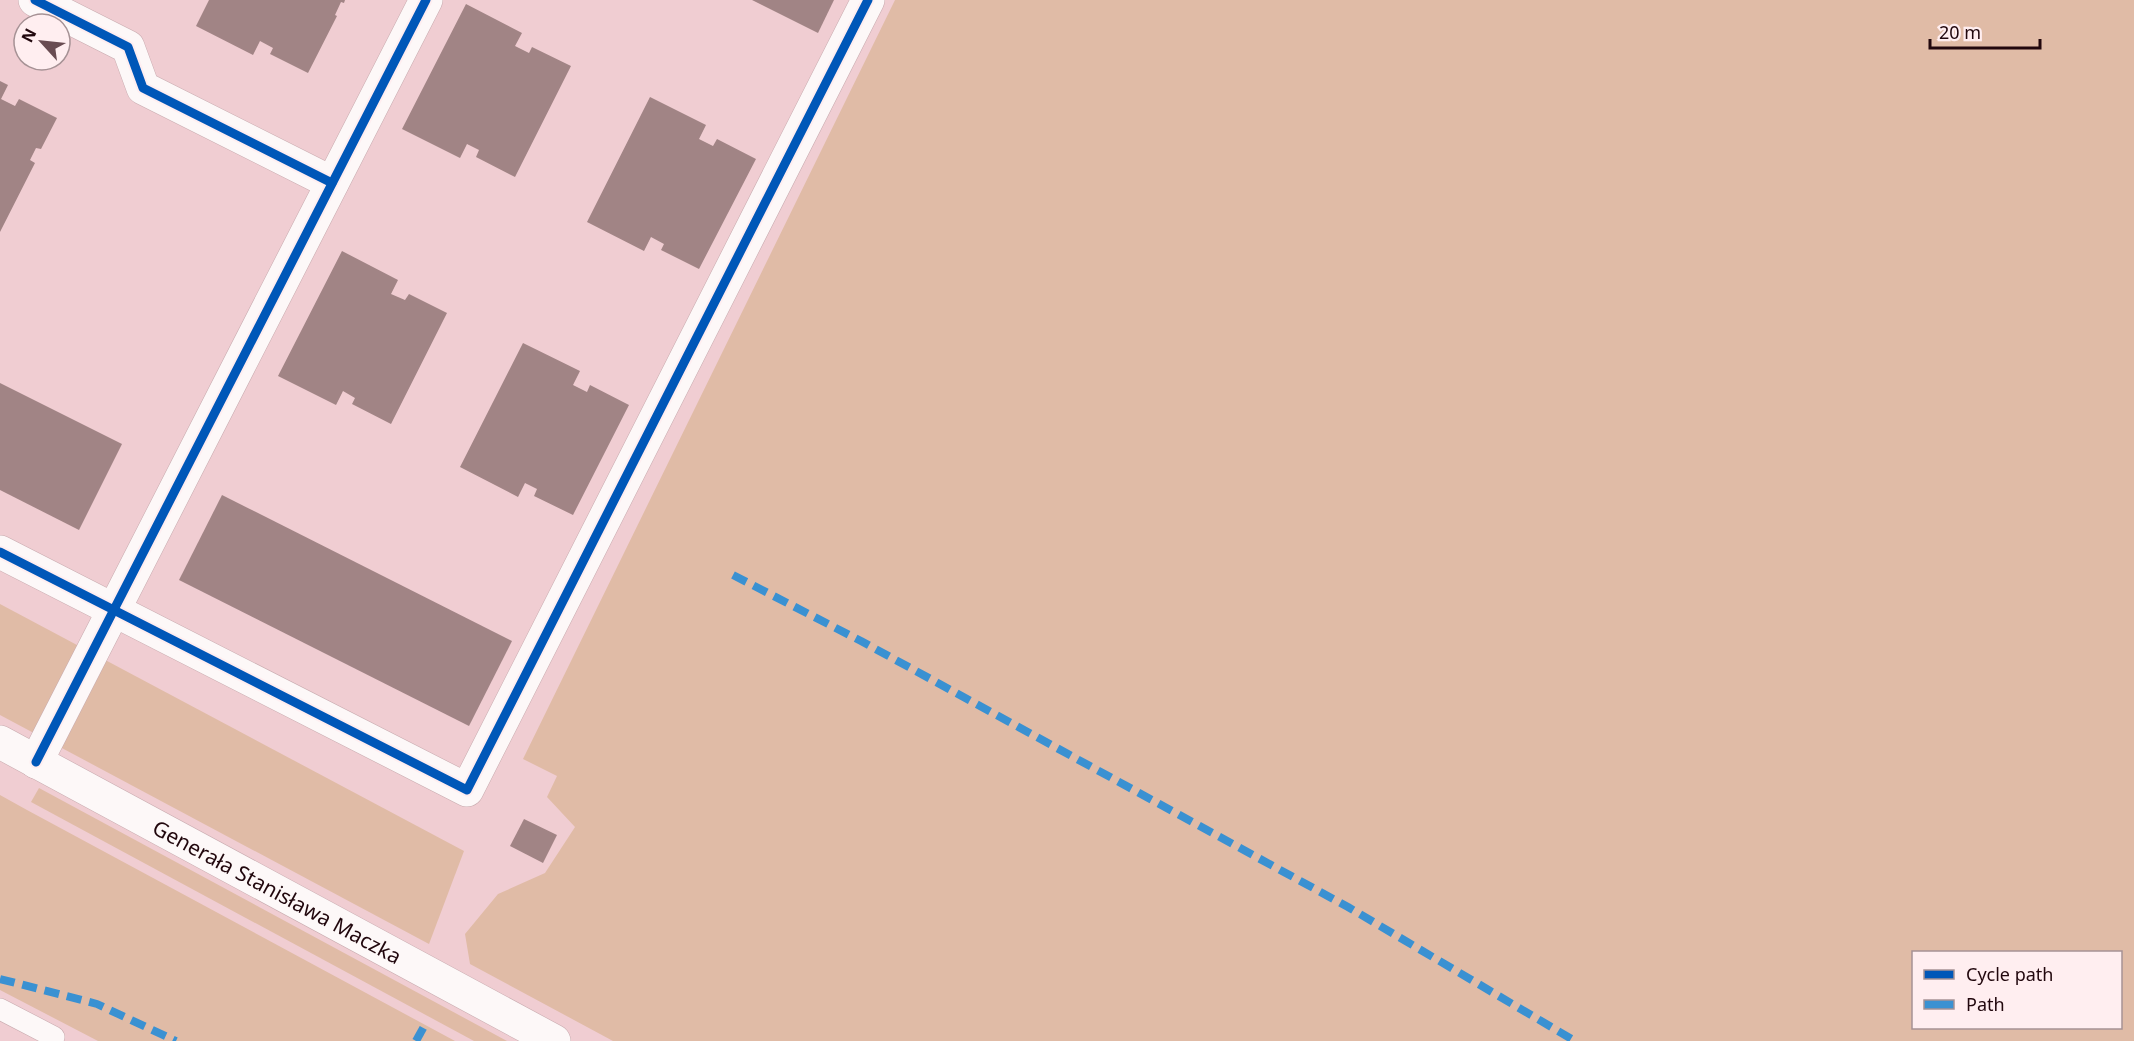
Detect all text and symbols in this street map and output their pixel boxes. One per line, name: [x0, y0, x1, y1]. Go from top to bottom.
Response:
north arrow: [12, 12, 72, 72]
scale bar: [1930, 12, 2040, 50]
text: 20 m: [1939, 20, 1981, 44]
text: N: [16, 24, 41, 46]
street label: Generała Stanisława Maczka: [148, 813, 407, 970]
legend: [1912, 951, 2122, 1029]
text: Cycle path: [1966, 962, 2053, 986]
text: Path: [1966, 992, 2005, 1016]

